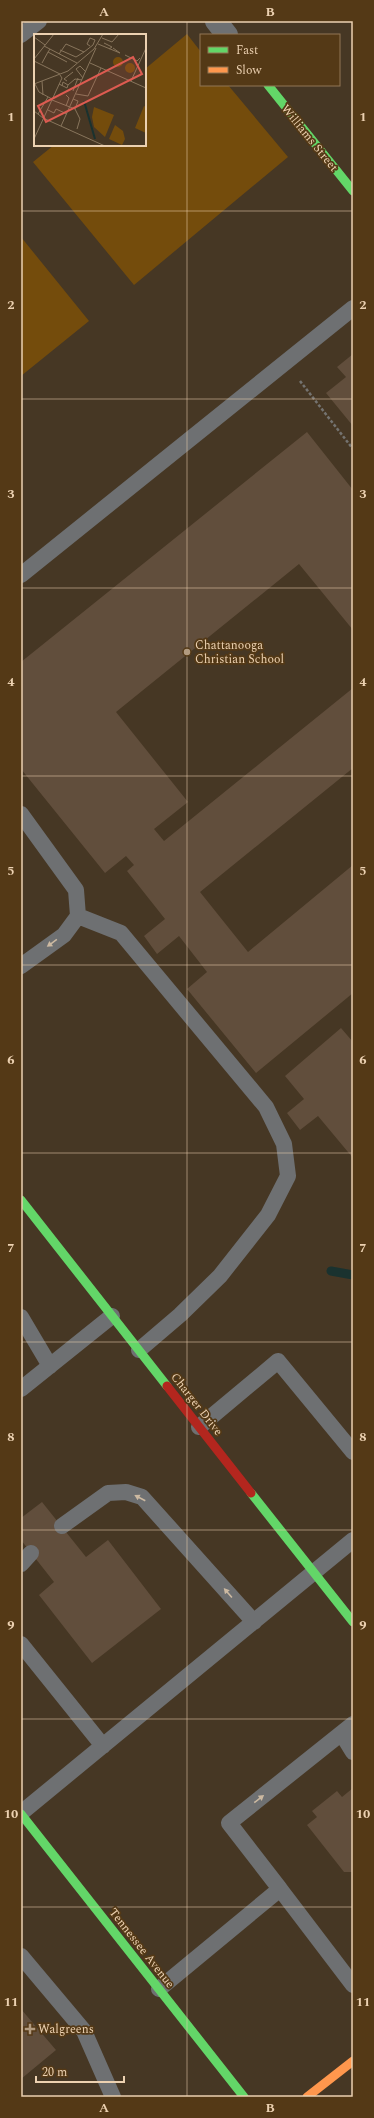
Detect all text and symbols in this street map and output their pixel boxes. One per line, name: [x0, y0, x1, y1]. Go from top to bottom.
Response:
text: A: [99, 2, 109, 22]
text: B: [265, 2, 275, 22]
inset map: [34, 34, 146, 146]
legend: [200, 34, 340, 86]
text: Fast: [236, 41, 258, 60]
text: Slow: [236, 61, 262, 80]
street label: Williams Street: [276, 100, 343, 176]
text: 1: [7, 107, 15, 127]
text: 1: [359, 107, 367, 127]
text: 2: [7, 295, 15, 315]
text: 2: [359, 295, 367, 315]
text: 3: [7, 484, 15, 504]
text: 3: [359, 484, 367, 504]
place label: Chattanooga Christian School: [195, 636, 284, 669]
marker: Chattanooga Christian School: [182, 647, 192, 657]
text: 4: [7, 672, 15, 692]
text: 4: [359, 672, 367, 692]
text: 5: [7, 861, 15, 881]
text: 5: [359, 861, 367, 881]
one-way arrow: [47, 939, 57, 947]
text: 6: [7, 1050, 15, 1070]
text: 6: [359, 1050, 367, 1070]
text: 7: [7, 1238, 15, 1258]
text: 7: [359, 1238, 367, 1258]
street label: Charger Drive: [166, 1369, 227, 1440]
text: 8: [7, 1427, 15, 1447]
text: 8: [359, 1427, 367, 1447]
one-way arrow: [134, 1495, 146, 1501]
one-way arrow: [224, 1587, 233, 1598]
text: 9: [7, 1615, 15, 1635]
text: 9: [359, 1615, 367, 1635]
one-way arrow: [254, 1795, 265, 1804]
text: 10: [4, 1804, 18, 1824]
text: 10: [356, 1804, 370, 1824]
street label: Tennessee Avenue: [104, 1904, 179, 1993]
text: 11: [4, 1992, 18, 2012]
text: 11: [356, 1992, 370, 2012]
place label: Walgreens: [38, 2020, 94, 2039]
marker: Walgreens: [25, 2024, 35, 2034]
scale bar: [36, 2058, 124, 2084]
text: 20 m: [42, 2063, 67, 2082]
text: A: [99, 2098, 109, 2118]
text: B: [265, 2098, 275, 2118]

